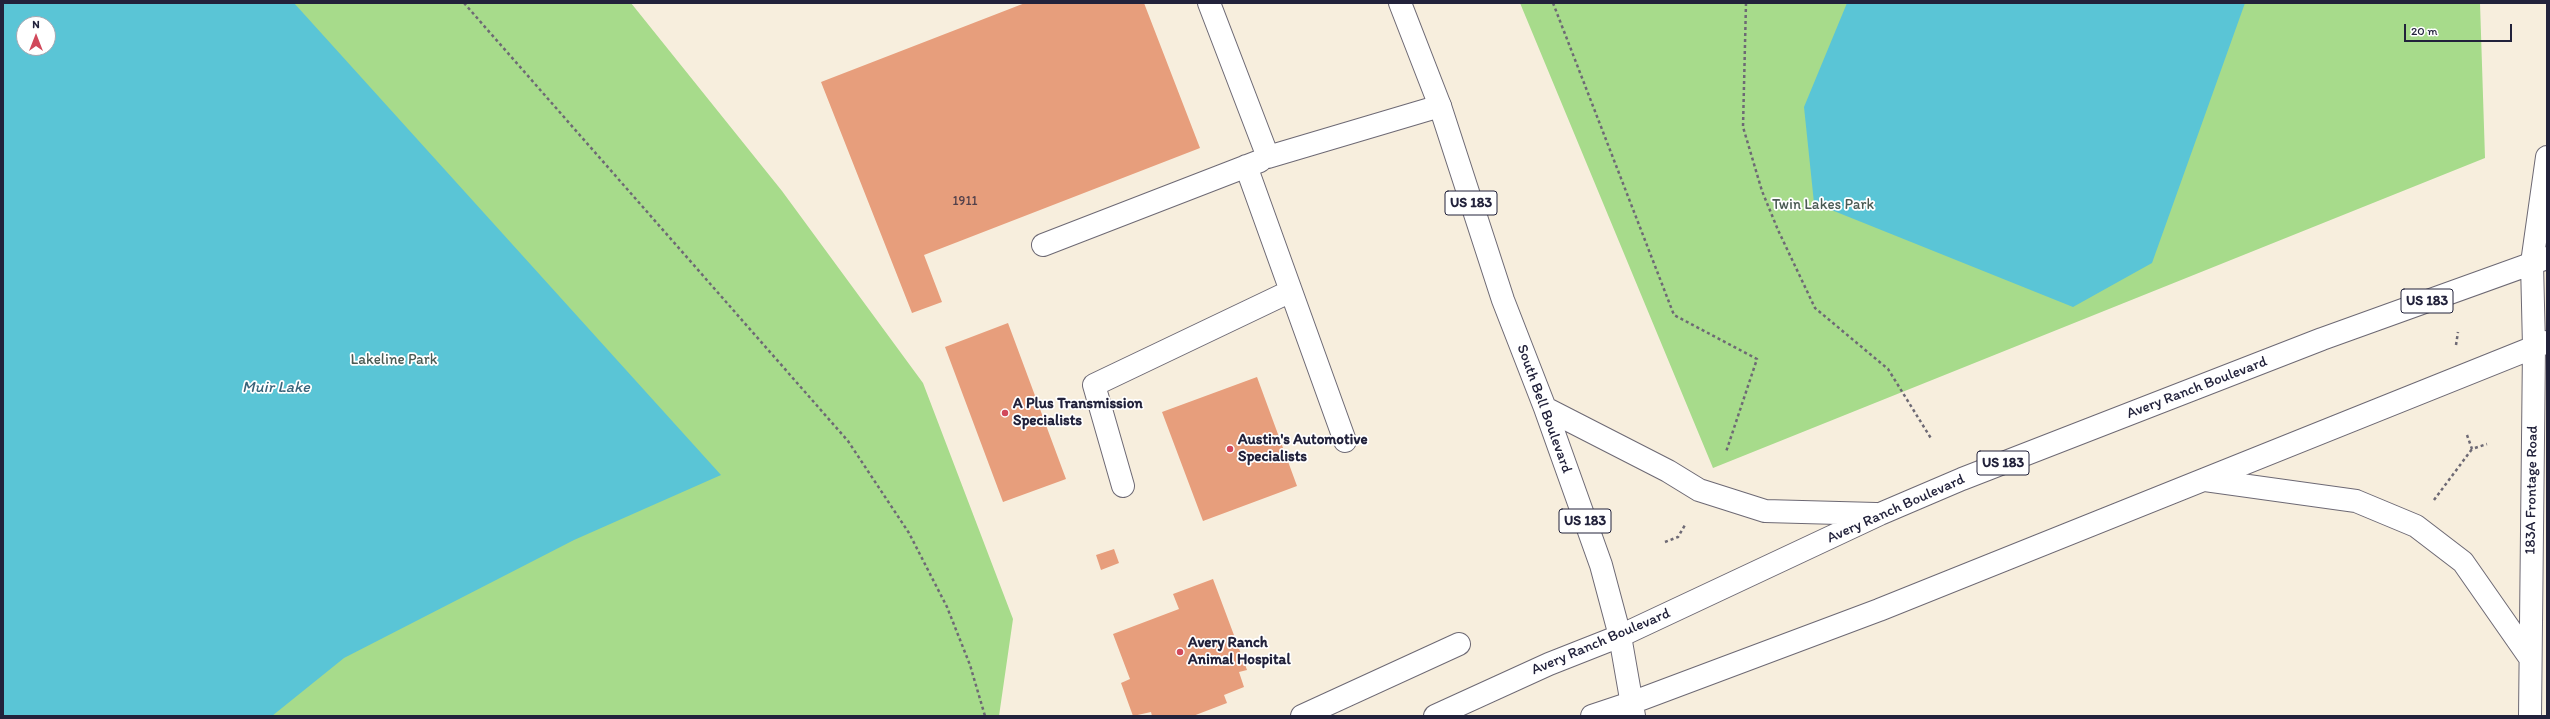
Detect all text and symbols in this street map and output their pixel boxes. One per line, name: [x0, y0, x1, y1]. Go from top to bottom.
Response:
north arrow: [16, 16, 56, 56]
scale bar: [2406, 16, 2514, 42]
text: N: [32, 18, 40, 31]
text: 20 m: [2411, 24, 2438, 38]
road number: US 183: [1445, 191, 1497, 215]
house number: 1911: [953, 194, 977, 210]
park label: Twin Lakes Park: [1772, 196, 1874, 214]
road number: US 183: [2401, 289, 2453, 313]
street label: South Bell Boulevard: [1512, 342, 1576, 476]
park label: Lakeline Park: [351, 351, 437, 369]
street label: Avery Ranch Boulevard: [2124, 353, 2270, 423]
water label: Muir Lake: [242, 378, 310, 398]
place label: A Plus Transmission Specialists: [1013, 395, 1143, 430]
marker: A Plus Transmission Specialists: [1000, 408, 1010, 418]
street label: 183A Frontage Road: [2522, 425, 2542, 555]
place label: Austin's Automotive Specialists: [1238, 431, 1368, 466]
marker: Austin's Automotive Specialists: [1225, 444, 1235, 454]
road number: US 183: [1977, 451, 2029, 475]
street label: Avery Ranch Boulevard: [1824, 470, 1968, 548]
road number: US 183: [1559, 509, 1611, 533]
street label: Avery Ranch Boulevard: [1529, 605, 1673, 679]
place label: Avery Ranch Animal Hospital: [1188, 634, 1291, 669]
marker: Avery Ranch Animal Hospital: [1175, 647, 1185, 657]

